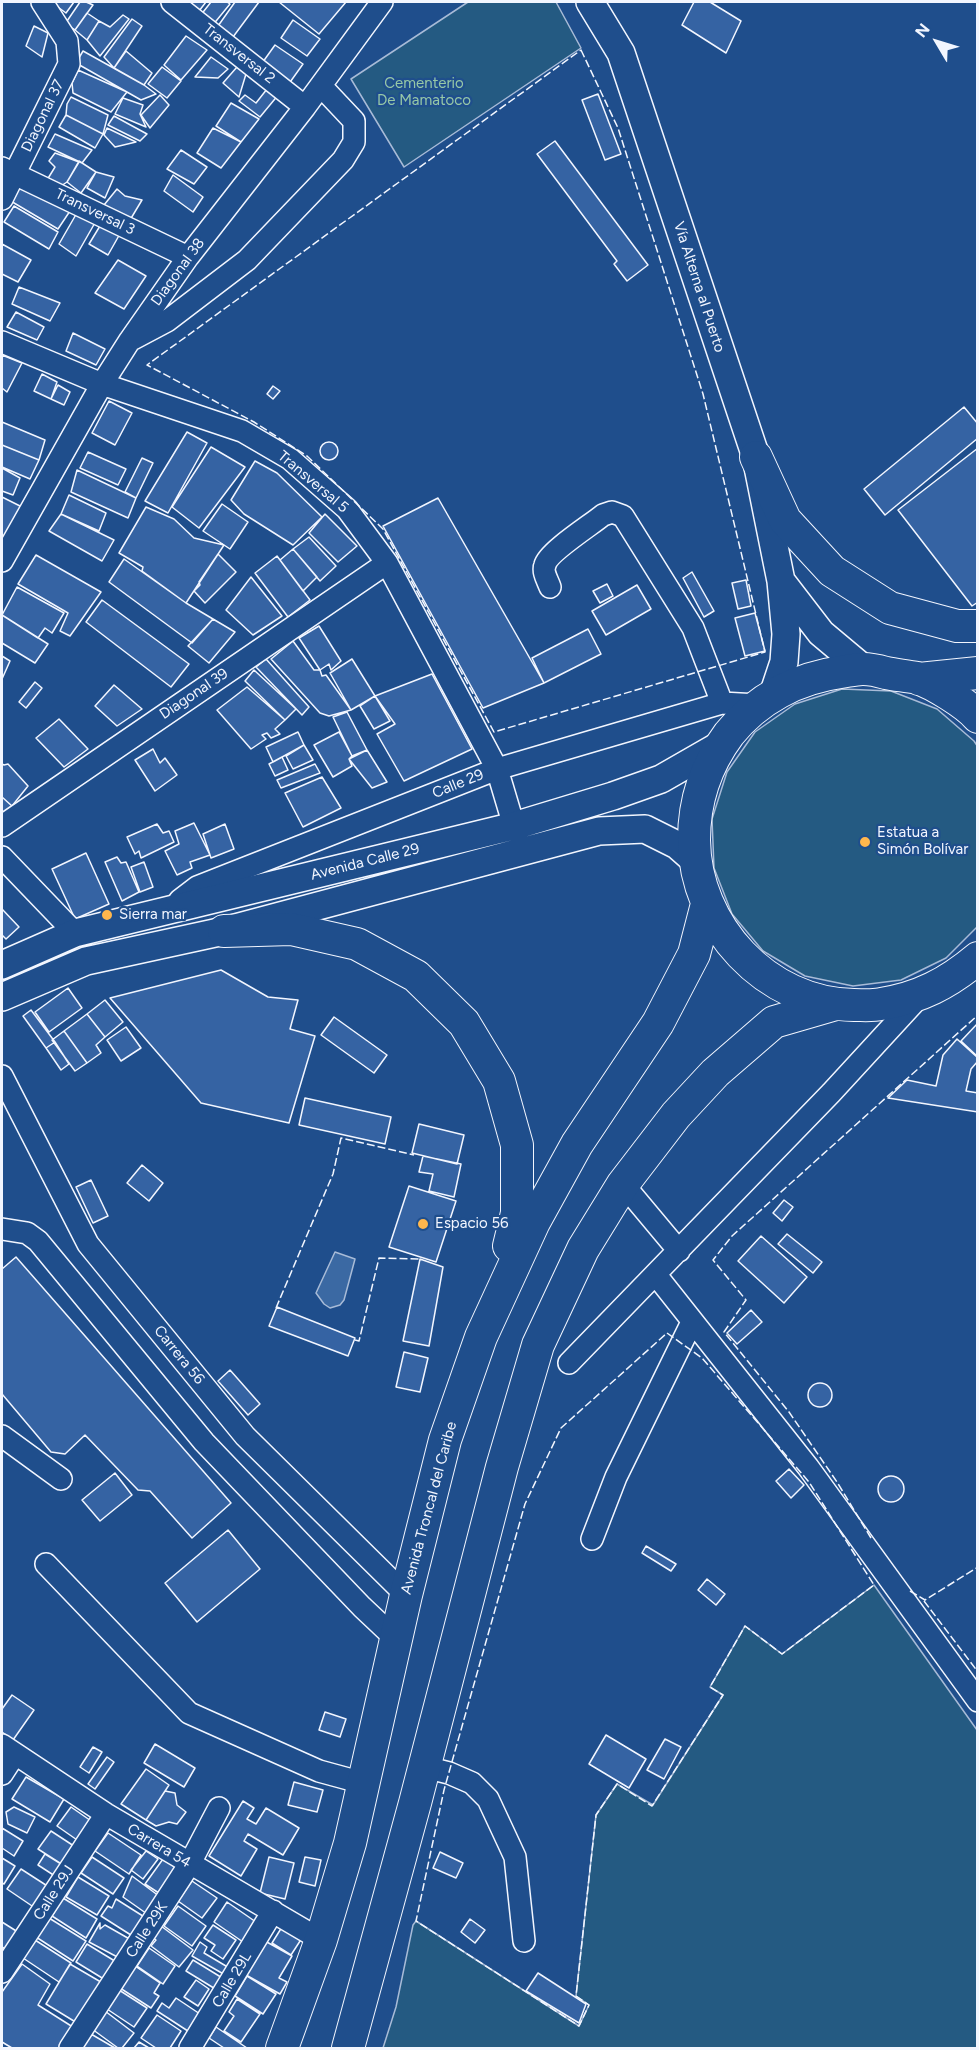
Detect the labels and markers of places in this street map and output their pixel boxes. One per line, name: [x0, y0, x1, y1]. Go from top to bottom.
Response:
place label: Estatua a Simón Bolívar: [877, 824, 968, 859]
marker: Estatua a Simón Bolívar: [858, 835, 872, 849]
place label: Sierra mar: [119, 906, 187, 924]
marker: Sierra mar: [100, 908, 114, 922]
place label: Espacio 56: [435, 1215, 508, 1233]
marker: Espacio 56: [416, 1217, 430, 1231]

